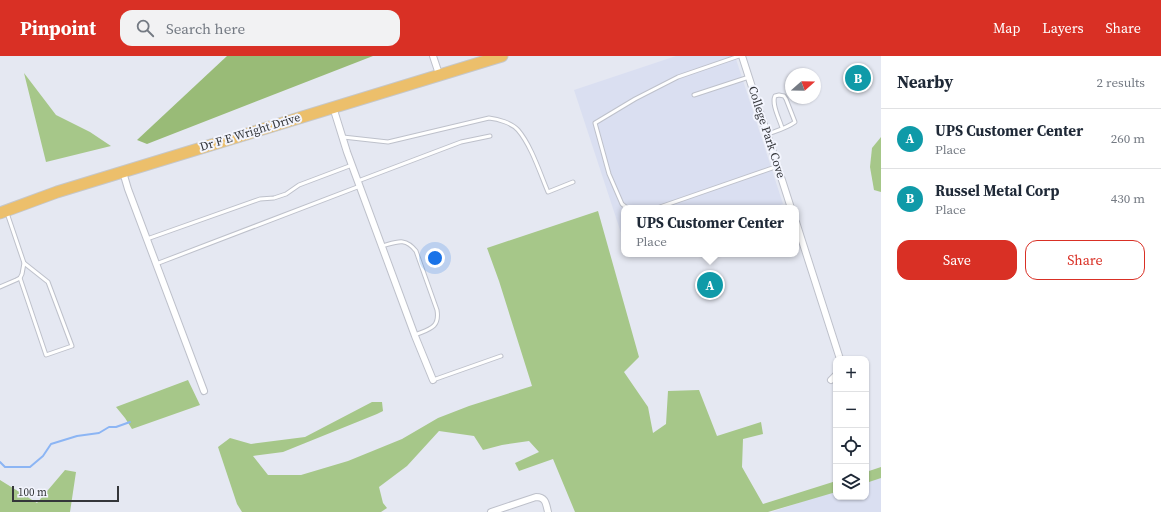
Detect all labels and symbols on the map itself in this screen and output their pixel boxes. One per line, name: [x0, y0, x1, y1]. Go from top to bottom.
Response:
pin: B: [845, 63, 871, 93]
north arrow: [785, 68, 821, 104]
street label: College Park Cove: [745, 84, 789, 180]
street label: Dr F E Wright Drive: [198, 109, 302, 155]
your location: [425, 248, 445, 268]
pin: A: [697, 270, 723, 300]
scale bar: [12, 484, 119, 503]

